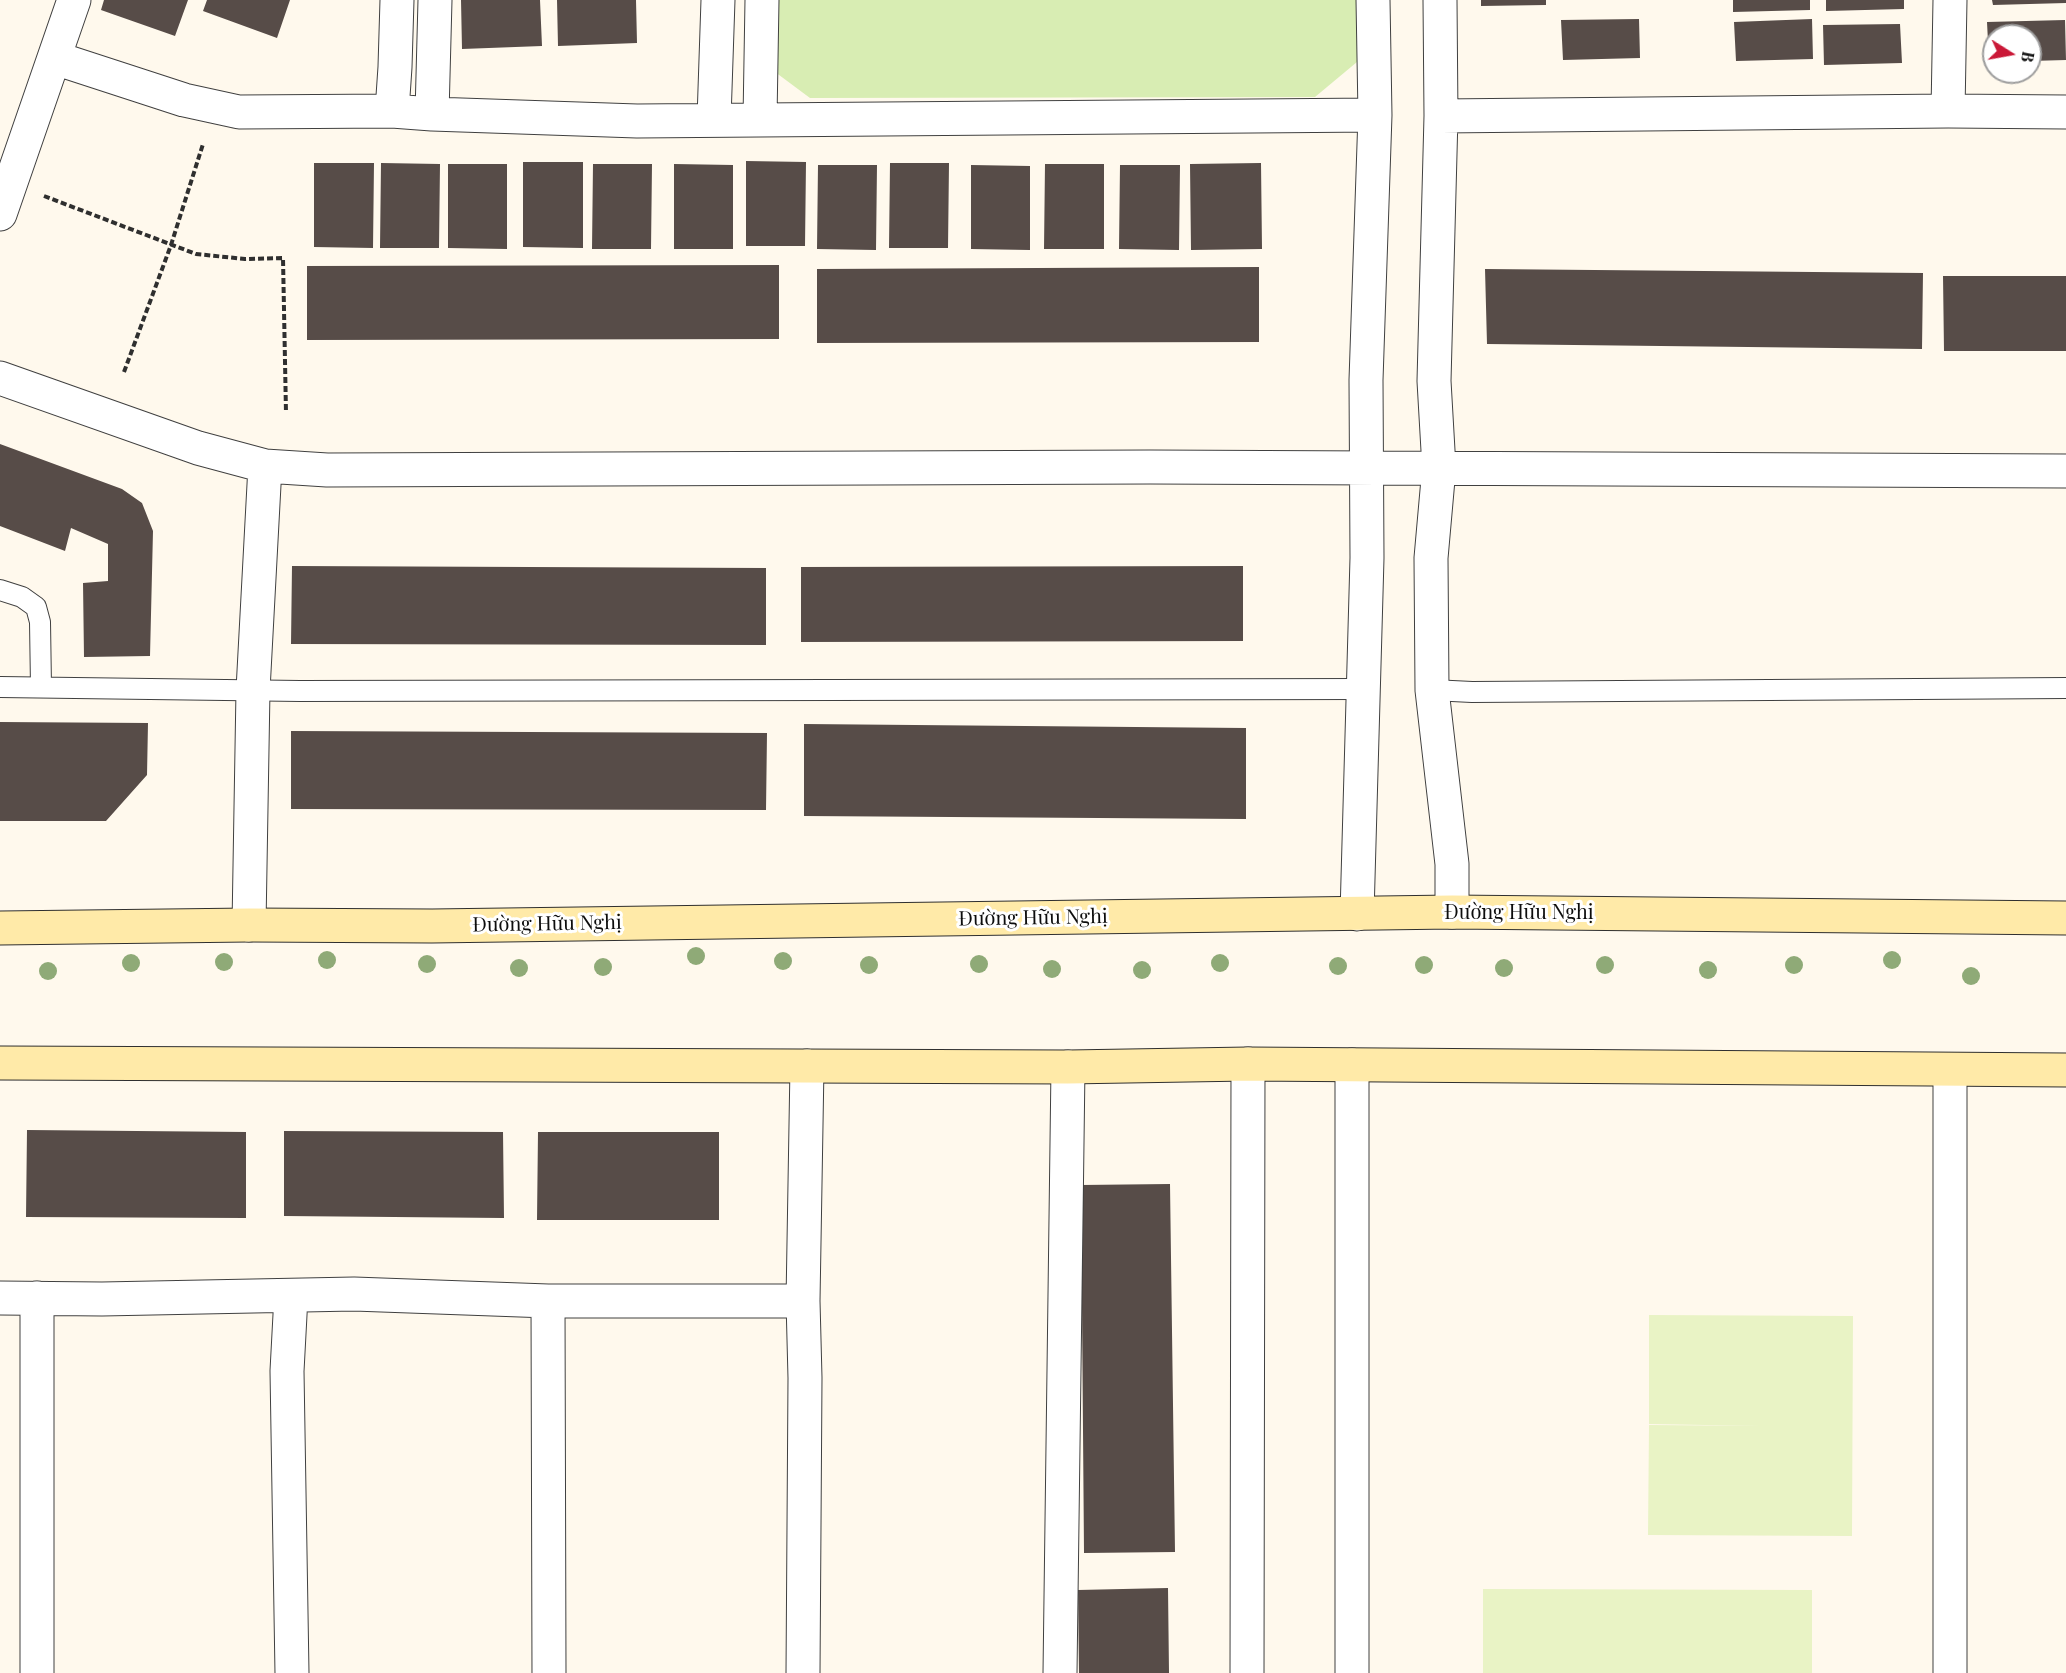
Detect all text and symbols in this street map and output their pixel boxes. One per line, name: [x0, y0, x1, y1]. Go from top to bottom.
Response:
north arrow: [1982, 24, 2042, 84]
text: B: [2017, 50, 2040, 64]
street label: Đường Hữu Nghị: [1444, 901, 1594, 925]
street label: Đường Hữu Nghị: [958, 905, 1108, 931]
street label: Đường Hữu Nghị: [472, 911, 622, 937]

